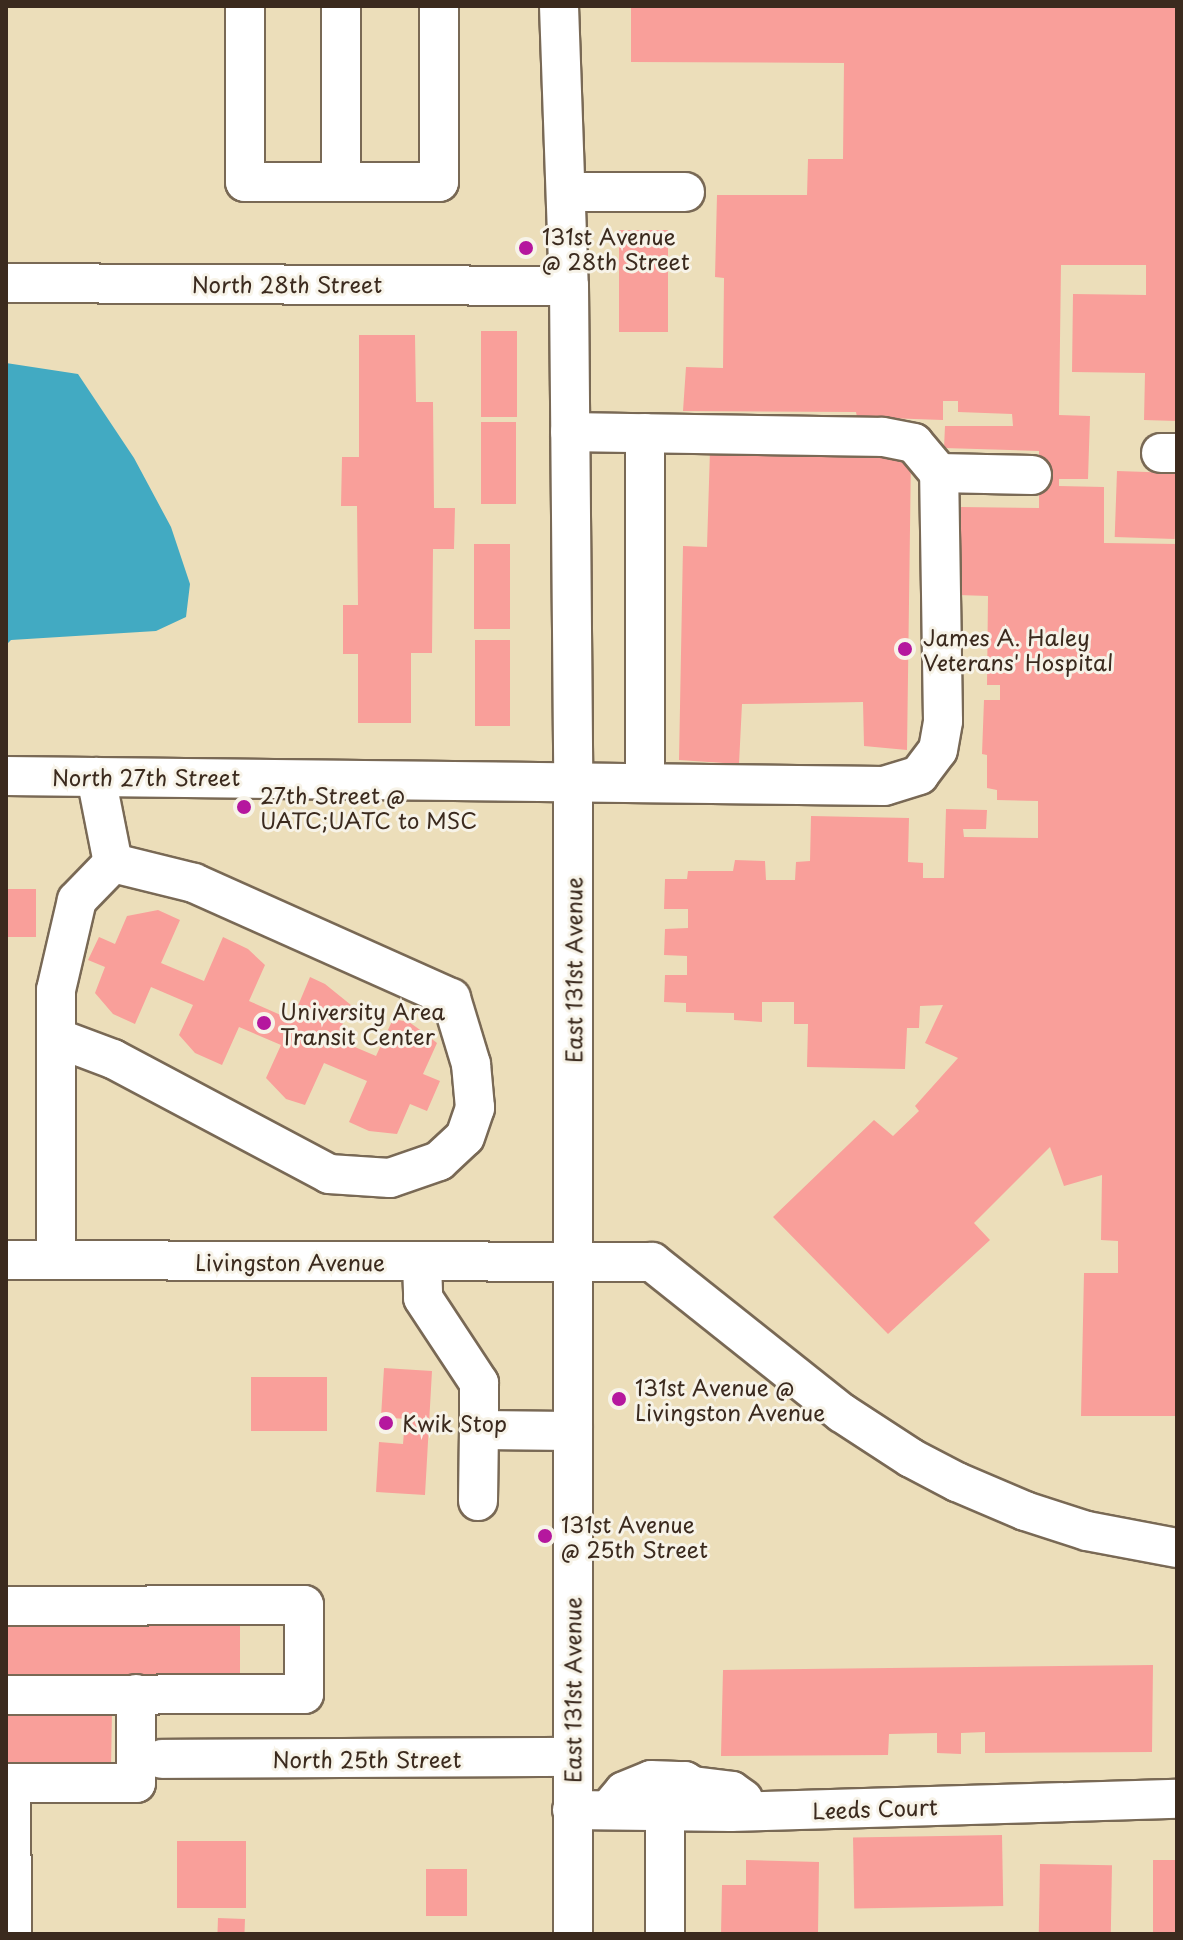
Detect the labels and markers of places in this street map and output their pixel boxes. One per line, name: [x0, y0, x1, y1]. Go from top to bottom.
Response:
place label: 131st Avenue @ 28th Street: [542, 222, 691, 274]
marker: 131st Avenue @ 28th Street: [517, 239, 535, 257]
place label: James A. Haley Veterans' Hospital: [923, 623, 1115, 674]
marker: James A. Haley Veterans' Hospital: [894, 638, 916, 660]
place label: 27th Street @ UATC;UATC to MSC: [260, 781, 477, 832]
marker: 27th Street @ UATC;UATC to MSC: [235, 798, 253, 816]
place label: University Area Transit Center: [280, 997, 445, 1048]
marker: University Area Transit Center: [255, 1014, 273, 1032]
place label: 131st Avenue @ Livingston Avenue: [635, 1373, 823, 1424]
marker: 131st Avenue @ Livingston Avenue: [610, 1390, 628, 1408]
place label: Kwik Stop: [402, 1410, 507, 1436]
marker: Kwik Stop: [377, 1414, 395, 1432]
place label: 131st Avenue @ 25th Street: [561, 1510, 709, 1562]
marker: 131st Avenue @ 25th Street: [536, 1527, 554, 1545]

